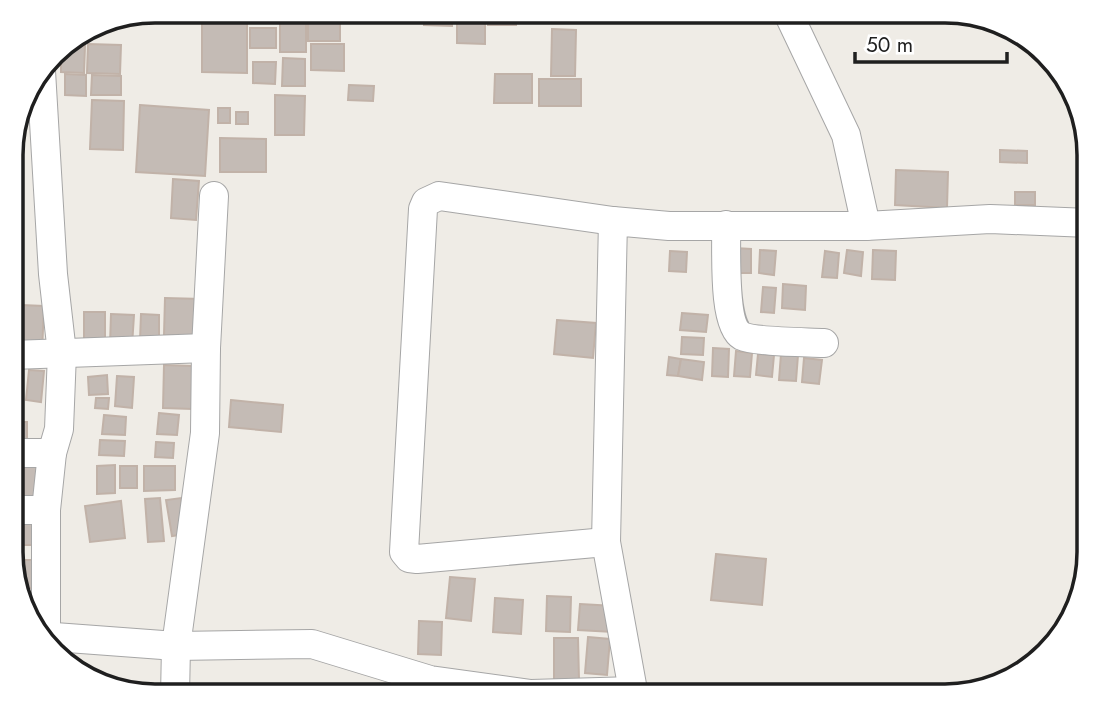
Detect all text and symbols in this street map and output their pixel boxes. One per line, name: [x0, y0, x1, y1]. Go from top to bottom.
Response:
scale bar: [855, 21, 1007, 65]
text: 50 m: [866, 30, 913, 60]

